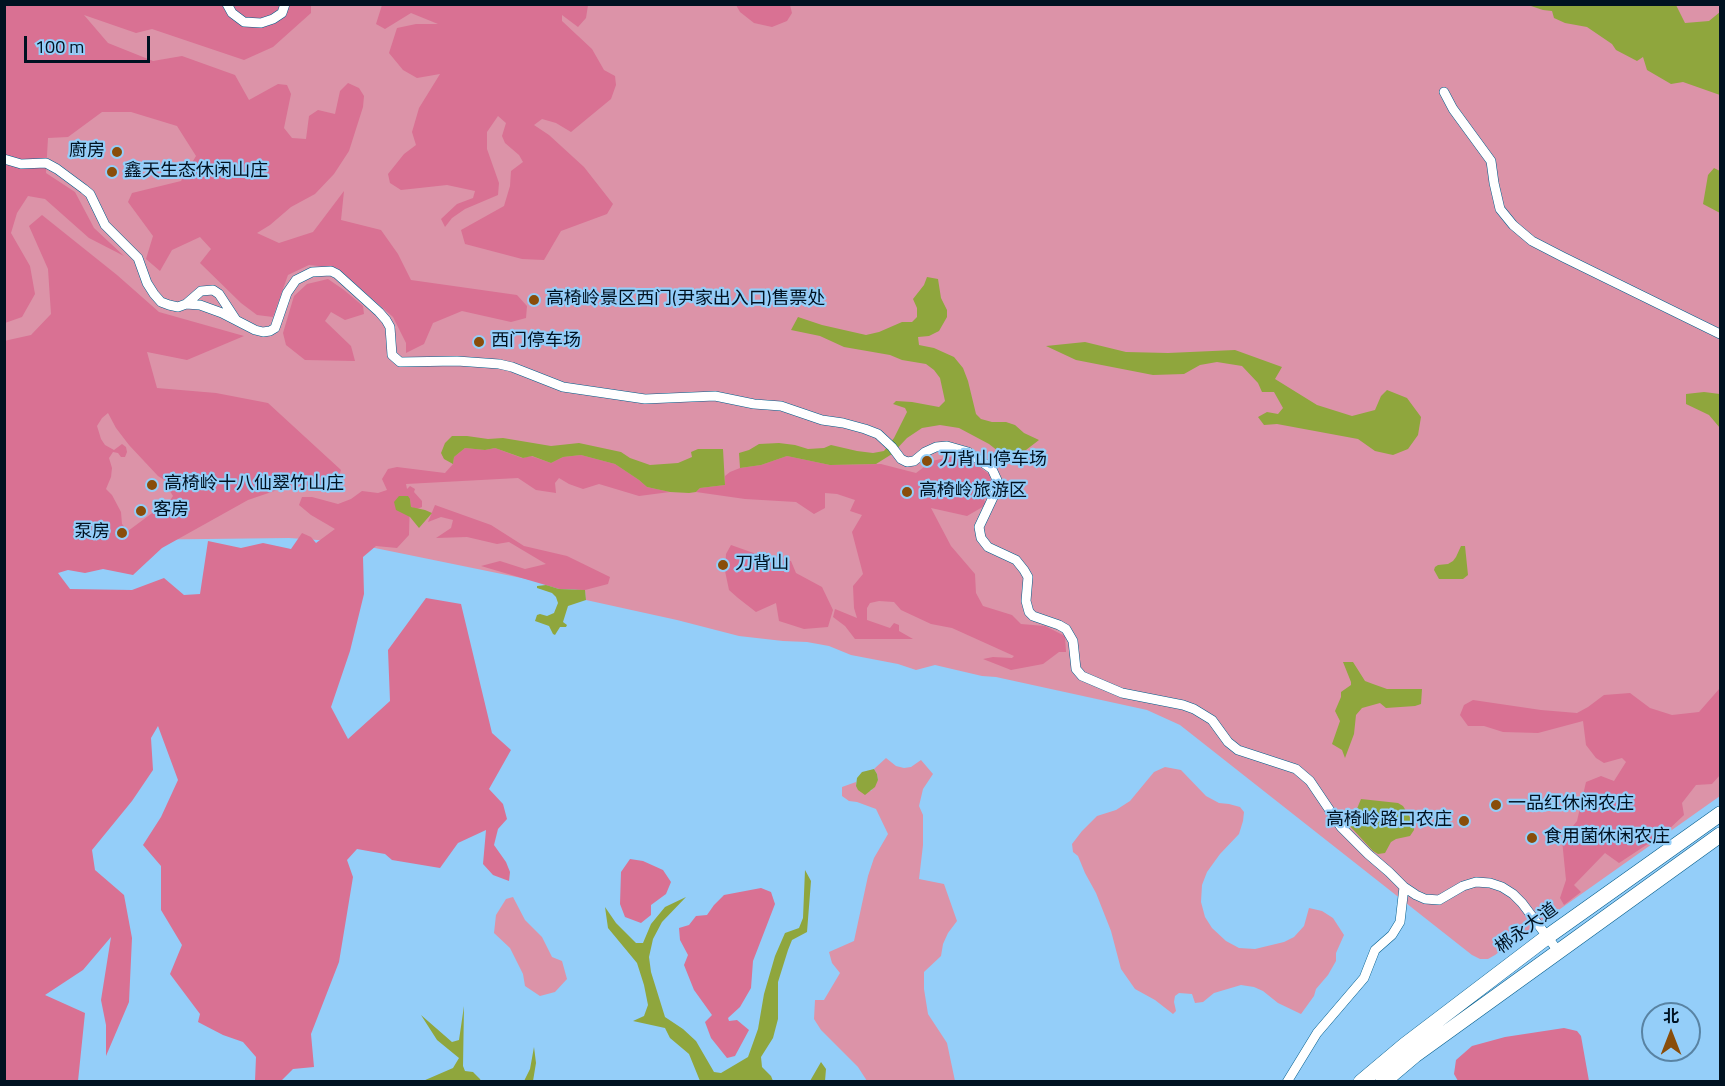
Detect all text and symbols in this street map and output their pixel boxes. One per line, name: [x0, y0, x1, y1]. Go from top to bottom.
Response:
scale bar: [27, 24, 153, 62]
text: 100 m: [35, 33, 84, 60]
place label: 廚房: [69, 141, 105, 163]
marker: 廚房: [110, 145, 124, 159]
place label: 鑫天生态休闲山庄: [124, 161, 268, 183]
marker: 鑫天生态休闲山庄: [105, 165, 119, 179]
place label: 高椅岭景区西门(尹家出入口)售票处: [546, 289, 826, 311]
marker: 高椅岭景区西门(尹家出入口)售票处: [527, 293, 541, 307]
place label: 西门停车场: [491, 331, 581, 353]
marker: 西门停车场: [472, 335, 486, 349]
place label: 刀背山停车场: [939, 450, 1047, 472]
marker: 刀背山停车场: [920, 454, 934, 468]
place label: 高椅岭十八仙翠竹山庄: [164, 474, 344, 496]
marker: 高椅岭十八仙翠竹山庄: [145, 478, 159, 492]
place label: 高椅岭旅游区: [919, 481, 1027, 503]
marker: 高椅岭旅游区: [900, 485, 914, 499]
place label: 客房: [153, 500, 189, 522]
marker: 客房: [134, 504, 148, 518]
place label: 泵房: [74, 522, 110, 544]
marker: 泵房: [115, 526, 129, 540]
place label: 刀背山: [735, 554, 789, 576]
marker: 刀背山: [716, 558, 730, 572]
place label: 一品红休闲农庄: [1508, 794, 1634, 816]
marker: 一品红休闲农庄: [1489, 798, 1503, 812]
place label: 高椅岭路口农庄: [1326, 810, 1452, 832]
marker: 高椅岭路口农庄: [1457, 814, 1471, 828]
place label: 食用菌休闲农庄: [1544, 827, 1670, 849]
marker: 食用菌休闲农庄: [1525, 831, 1539, 845]
street label: 郴永大道: [1492, 899, 1562, 959]
north arrow: [1641, 1002, 1701, 1062]
text: 北: [1663, 1004, 1679, 1028]

